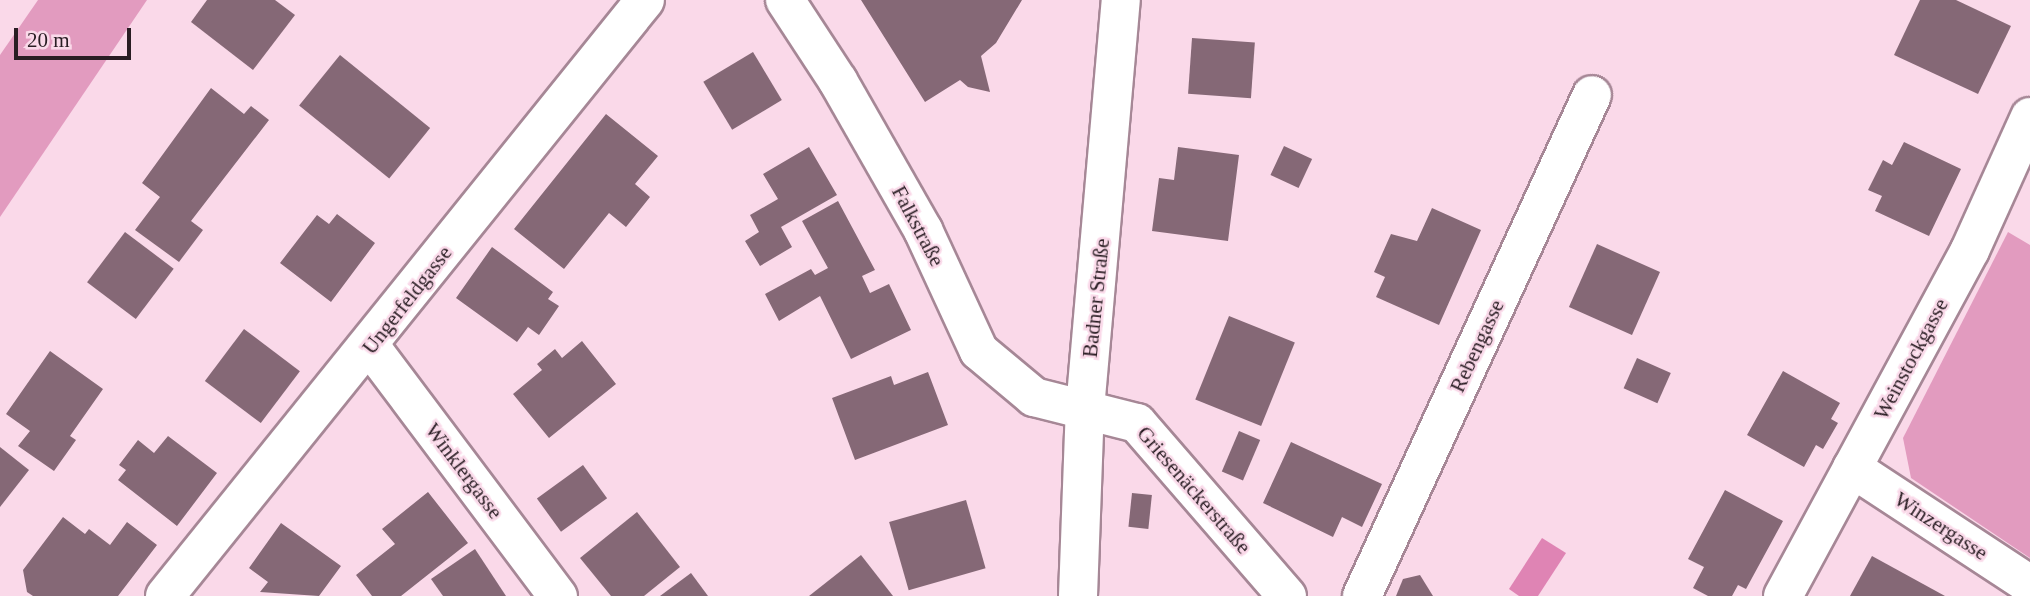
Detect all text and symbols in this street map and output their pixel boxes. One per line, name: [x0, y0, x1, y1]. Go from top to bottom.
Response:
scale bar: [18, 14, 135, 58]
text: 20 m: [27, 28, 70, 52]
street label: Falkstraße: [886, 181, 950, 271]
street label: Badner Straße: [1077, 237, 1115, 359]
street label: Ungerfeldgasse: [357, 241, 457, 359]
street label: Weinstockgasse: [1869, 294, 1953, 424]
street label: Rebengasse: [1445, 296, 1509, 396]
street label: Winklergasse: [420, 418, 508, 524]
street label: Griesenäckerstraße: [1132, 421, 1256, 559]
street label: Winzergasse: [1890, 487, 1992, 565]

